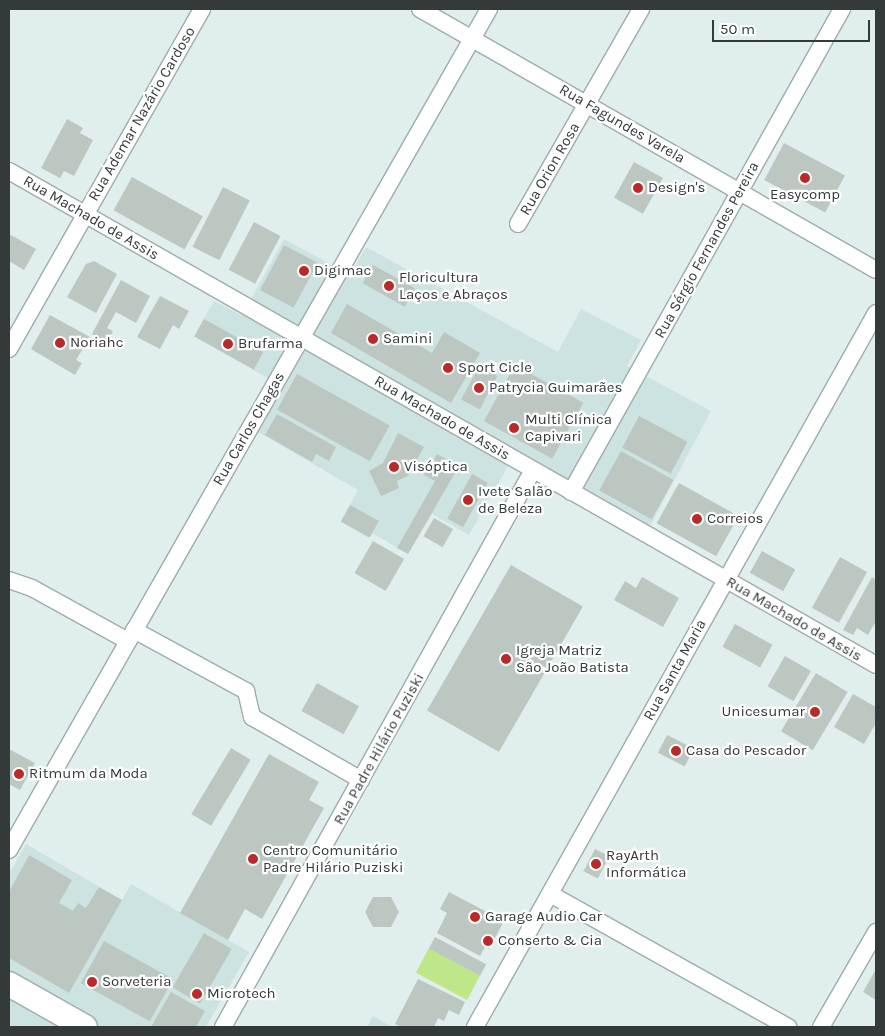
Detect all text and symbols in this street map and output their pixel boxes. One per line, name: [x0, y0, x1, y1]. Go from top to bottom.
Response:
scale bar: [715, 10, 872, 42]
text: 50 m: [720, 20, 755, 38]
street label: Rua Ademar Nazário Cardoso: [85, 24, 199, 204]
street label: Rua Fagundes Varela: [556, 81, 688, 167]
street label: Rua Orion Rosa: [516, 119, 584, 219]
street label: Rua Sérgio Fernandes Pereira: [651, 159, 763, 341]
street label: Rua Machado de Assis: [20, 172, 162, 264]
marker: Easycomp: [799, 172, 811, 184]
place label: Design's: [648, 179, 705, 197]
marker: Design's: [632, 182, 644, 194]
place label: Easycomp: [770, 186, 840, 204]
place label: Digimac: [314, 262, 371, 280]
marker: Digimac: [298, 265, 310, 277]
place label: Floricultura Laços e Abraços: [399, 268, 508, 303]
marker: Floricultura Laços e Abraços: [383, 280, 395, 292]
place label: Samini: [383, 330, 432, 348]
marker: Samini: [367, 333, 379, 345]
place label: Noriahc: [70, 334, 123, 352]
place label: Brufarma: [238, 335, 303, 353]
marker: Noriahc: [54, 337, 66, 349]
marker: Brufarma: [222, 338, 234, 350]
place label: Sport Cicle: [458, 359, 532, 377]
marker: Sport Cicle: [442, 362, 454, 374]
street label: Rua Carlos Chagas: [209, 369, 289, 489]
street label: Rua Machado de Assis: [371, 372, 513, 464]
place label: Patrycia Guimarães: [489, 379, 622, 397]
marker: Patrycia Guimarães: [473, 382, 485, 394]
place label: Multi Clínica Capivari: [525, 410, 612, 445]
marker: Multi Clínica Capivari: [507, 421, 521, 435]
place label: Visóptica: [404, 458, 468, 476]
marker: Visóptica: [388, 461, 400, 473]
place label: Ivete Salão de Beleza: [478, 482, 552, 517]
marker: Ivete Salão de Beleza: [462, 494, 474, 506]
place label: Correios: [707, 510, 763, 528]
marker: Correios: [691, 513, 703, 525]
street label: Rua Machado de Assis: [723, 573, 865, 665]
street label: Rua Santa Maria: [640, 616, 710, 724]
place label: Igreja Matriz São João Batista: [516, 641, 629, 676]
marker: Igreja Matriz São João Batista: [500, 653, 512, 665]
street label: Rua Padre Hilário Puziski: [330, 670, 428, 828]
place label: Unicesumar: [722, 703, 805, 721]
marker: Unicesumar: [809, 706, 821, 718]
place label: Casa do Pescador: [686, 742, 806, 760]
marker: Casa do Pescador: [670, 745, 682, 757]
place label: Ritmum da Moda: [29, 765, 148, 783]
marker: Ritmum da Moda: [13, 768, 25, 780]
place label: Centro Comunitário Padre Hilário Puziski: [263, 841, 404, 876]
place label: RayArth Informática: [606, 846, 686, 881]
marker: Centro Comunitário Padre Hilário Puziski: [247, 853, 259, 865]
marker: RayArth Informática: [590, 858, 602, 870]
place label: Garage Audio Car: [485, 908, 602, 926]
marker: Garage Audio Car: [469, 911, 481, 923]
place label: Conserto & Cia: [498, 932, 602, 950]
marker: Conserto & Cia: [482, 935, 494, 947]
place label: Sorveteria: [102, 973, 171, 991]
marker: Sorveteria: [86, 976, 98, 988]
place label: Microtech: [207, 985, 276, 1003]
marker: Microtech: [191, 988, 203, 1000]

